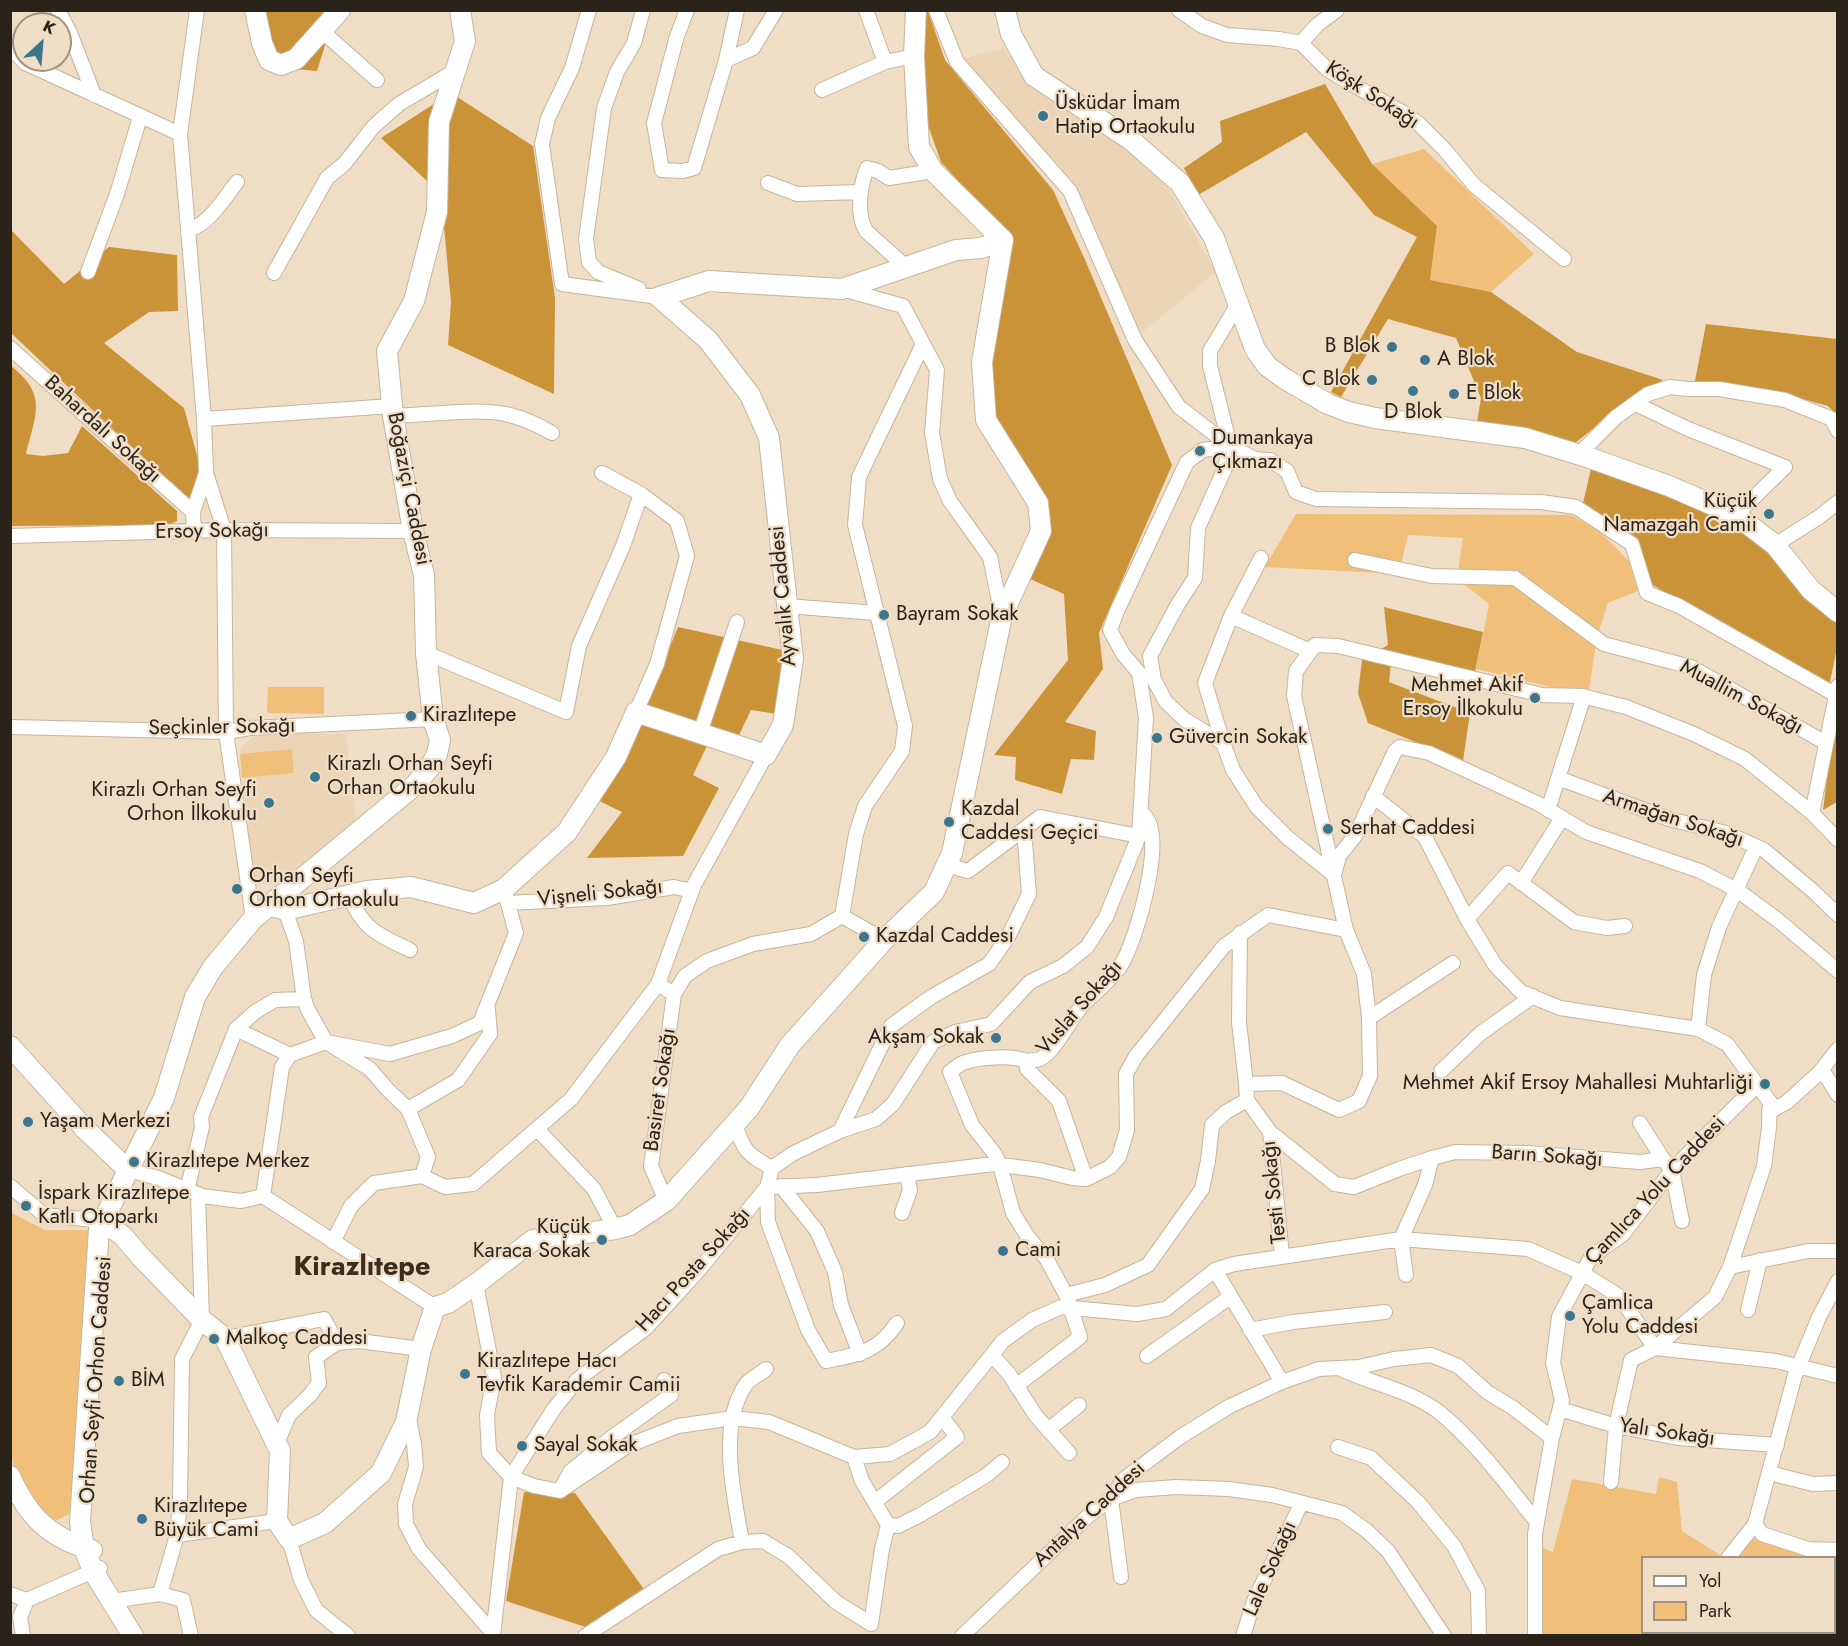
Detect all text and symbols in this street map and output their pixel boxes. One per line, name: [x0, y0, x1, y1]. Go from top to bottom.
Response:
north arrow: [12, 12, 72, 72]
text: K: [39, 14, 59, 40]
street label: Köşk Sokağı: [1320, 56, 1424, 136]
place label: Üsküdar İmam Hatip Ortaokulu: [1055, 91, 1195, 141]
marker: Üsküdar İmam Hatip Ortaokulu: [1036, 109, 1050, 123]
place label: B Blok: [1325, 334, 1380, 360]
marker: B Blok: [1385, 340, 1399, 354]
place label: A Blok: [1437, 347, 1494, 373]
marker: A Blok: [1418, 353, 1432, 367]
place label: C Blok: [1302, 367, 1360, 393]
street label: Bahardalı Sokağı: [38, 371, 166, 489]
marker: C Blok: [1365, 373, 1379, 387]
place label: E Blok: [1466, 381, 1521, 407]
marker: D Blok: [1406, 384, 1420, 398]
marker: E Blok: [1447, 387, 1461, 401]
place label: D Blok: [1384, 400, 1442, 426]
street label: Boğaziçi Caddesi: [381, 410, 435, 568]
place label: Dumankaya Çıkmazı: [1212, 426, 1313, 476]
marker: Dumankaya Çıkmazı: [1193, 444, 1207, 458]
place label: Küçük Namazgah Camii: [1604, 489, 1757, 539]
marker: Küçük Namazgah Camii: [1762, 507, 1776, 521]
street label: Ersoy Sokağı: [155, 518, 269, 546]
street label: Ayvalık Caddesi: [765, 525, 803, 667]
place label: Bayram Sokak: [896, 602, 1018, 628]
marker: Bayram Sokak: [877, 608, 891, 622]
street label: Muallim Sokağı: [1675, 655, 1807, 741]
place label: Mehmet Akif Ersoy İlkokulu: [1403, 673, 1523, 723]
marker: Mehmet Akif Ersoy İlkokulu: [1528, 691, 1542, 705]
place label: Kirazlıtepe: [423, 703, 516, 729]
marker: Kirazlıtepe: [404, 709, 418, 723]
street label: Seçkinler Sokağı: [148, 714, 296, 742]
place label: Güvercin Sokak: [1169, 725, 1307, 751]
marker: Güvercin Sokak: [1150, 731, 1164, 745]
place label: Kirazlı Orhan Seyfi Orhan Ortaokulu: [327, 752, 493, 802]
marker: Kirazlı Orhan Seyfi Orhan Ortaokulu: [308, 770, 322, 784]
place label: Kirazlı Orhan Seyfi Orhon İlkokulu: [91, 778, 257, 828]
street label: Armağan Sokağı: [1599, 784, 1747, 854]
marker: Kirazlı Orhan Seyfi Orhon İlkokulu: [262, 796, 276, 810]
place label: Kazdal Caddesi Geçici: [961, 797, 1099, 847]
marker: Kazdal Caddesi Geçici: [942, 815, 956, 829]
place label: Serhat Caddesi: [1340, 816, 1475, 842]
marker: Serhat Caddesi: [1321, 822, 1335, 836]
place label: Orhan Seyfi Orhon Ortaokulu: [249, 864, 399, 914]
street label: Vişneli Sokağı: [536, 875, 664, 913]
marker: Orhan Seyfi Orhon Ortaokulu: [230, 882, 244, 896]
place label: Kazdal Caddesi: [876, 924, 1014, 950]
marker: Kazdal Caddesi: [857, 930, 871, 944]
street label: Vuslat Sokağı: [1032, 955, 1128, 1061]
place label: Akşam Sokak: [868, 1025, 984, 1051]
street label: Basiret Sokağı: [640, 1027, 682, 1153]
marker: Akşam Sokak: [989, 1031, 1003, 1045]
place label: Mehmet Akif Ersoy Mahallesi Muhtarliği: [1403, 1071, 1753, 1097]
marker: Mehmet Akif Ersoy Mahallesi Muhtarliği: [1758, 1077, 1772, 1091]
place label: Yaşam Merkezi: [40, 1109, 171, 1135]
street label: Çamlıca Yolu Caddesi: [1581, 1111, 1731, 1271]
marker: Yaşam Merkezi: [21, 1115, 35, 1129]
street label: Testi Sokağı: [1257, 1139, 1293, 1245]
street label: Barın Sokağı: [1490, 1141, 1604, 1173]
place label: Kirazlıtepe Merkez: [146, 1149, 310, 1175]
marker: Kirazlıtepe Merkez: [127, 1155, 141, 1169]
place label: İspark Kirazlıtepe Katlı Otoparkı: [38, 1181, 190, 1231]
marker: İspark Kirazlıtepe Katlı Otoparkı: [19, 1199, 33, 1213]
street label: Hacı Posta Sokağı: [631, 1203, 757, 1337]
place label: Küçük Karaca Sokak: [473, 1215, 590, 1265]
marker: Küçük Karaca Sokak: [595, 1233, 609, 1247]
place label: Cami: [1015, 1238, 1061, 1264]
marker: Cami: [996, 1244, 1010, 1258]
district label: Kirazlıtepe: [294, 1252, 430, 1284]
street label: Orhan Seyfi Orhon Caddesi: [76, 1255, 118, 1505]
place label: Çamlica Yolu Caddesi: [1582, 1291, 1698, 1341]
marker: Çamlica Yolu Caddesi: [1563, 1309, 1577, 1323]
place label: Malkoç Caddesi: [226, 1326, 368, 1352]
marker: Malkoç Caddesi: [207, 1332, 221, 1346]
place label: Kirazlıtepe Hacı Tevfik Karademir Camii: [477, 1349, 681, 1399]
marker: Kirazlıtepe Hacı Tevfik Karademir Camii: [458, 1367, 472, 1381]
place label: BİM: [131, 1368, 165, 1394]
marker: BİM: [112, 1374, 126, 1388]
street label: Yalı Sokağı: [1618, 1414, 1716, 1452]
place label: Sayal Sokak: [534, 1433, 638, 1459]
marker: Sayal Sokak: [515, 1439, 529, 1453]
street label: Antalya Caddesi: [1029, 1457, 1151, 1573]
place label: Kirazlıtepe Büyük Cami: [154, 1494, 259, 1544]
marker: Kirazlıtepe Büyük Cami: [135, 1512, 149, 1526]
street label: Lale Sokağı: [1239, 1518, 1303, 1620]
legend: [1641, 1556, 1836, 1634]
text: Yol: [1699, 1568, 1721, 1594]
text: Park: [1699, 1598, 1731, 1624]

